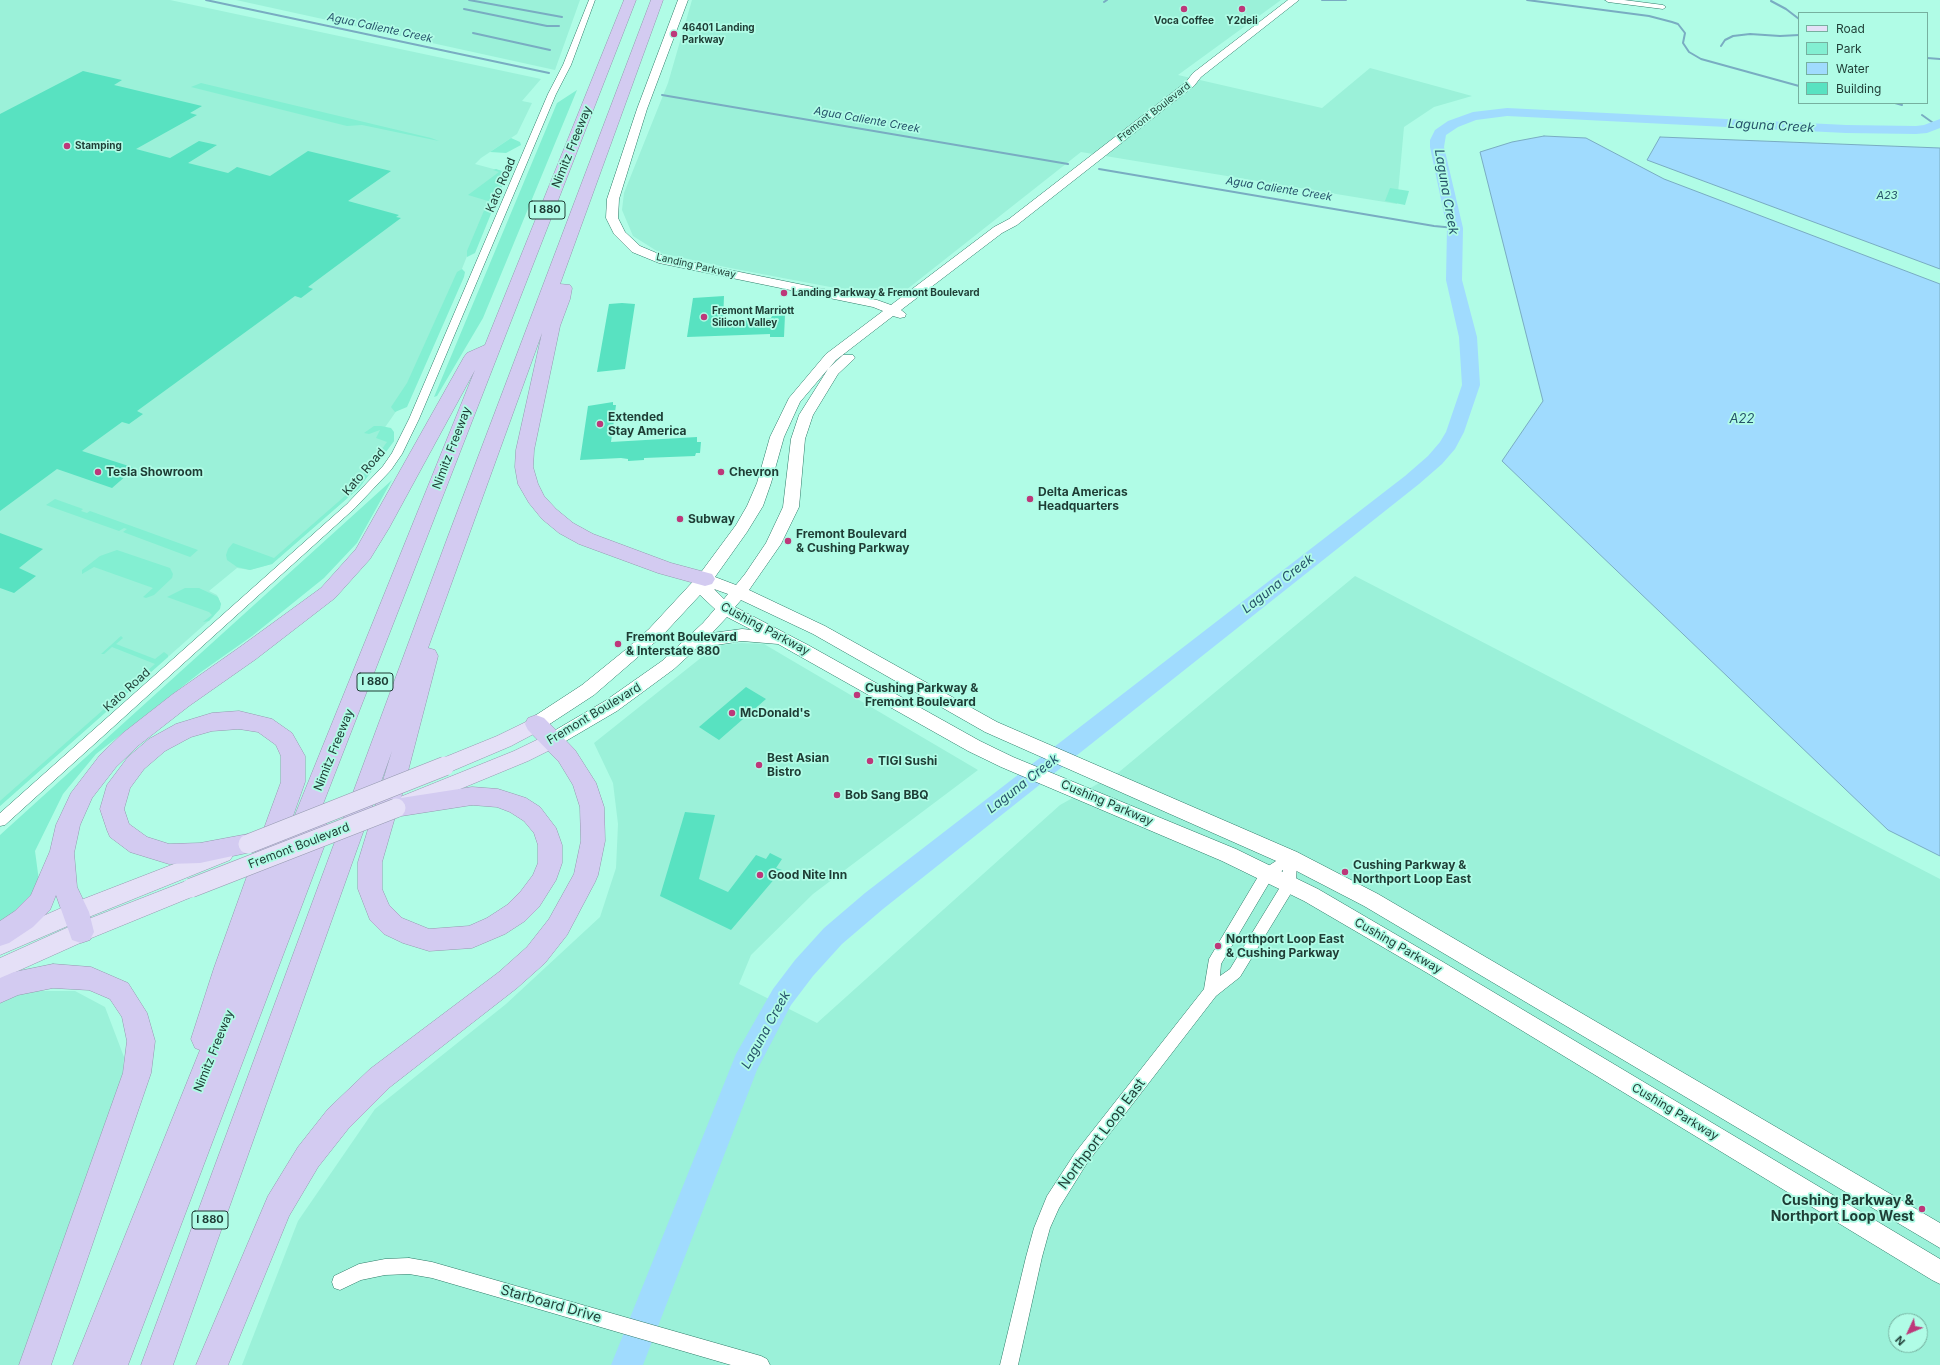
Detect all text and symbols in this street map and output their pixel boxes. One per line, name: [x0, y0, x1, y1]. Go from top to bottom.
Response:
marker: Voca Coffee: [1179, 4, 1189, 14]
marker: Y2deli: [1237, 4, 1247, 14]
water label: Agua Caliente Creek: [326, 10, 434, 46]
legend: [1798, 12, 1928, 104]
place label: Voca Coffee: [1154, 15, 1214, 27]
place label: Y2deli: [1226, 15, 1258, 27]
text: Road: [1836, 21, 1865, 36]
place label: 46401 Landing Parkway: [682, 22, 755, 46]
marker: 46401 Landing Parkway: [669, 29, 679, 39]
text: Park: [1836, 41, 1862, 56]
text: Water: [1836, 61, 1869, 76]
street label: Fremont Boulevard: [1115, 80, 1193, 144]
text: Building: [1836, 81, 1881, 96]
street label: Nimitz Freeway: [549, 104, 595, 190]
water label: Agua Caliente Creek: [813, 104, 921, 136]
water label: Laguna Creek: [1727, 116, 1815, 136]
place label: Stamping: [75, 140, 122, 152]
marker: Stamping: [62, 141, 72, 151]
water label: Laguna Creek: [1431, 148, 1461, 236]
street label: Kato Road: [483, 155, 519, 215]
water label: Agua Caliente Creek: [1225, 174, 1333, 204]
water label: A23: [1876, 189, 1898, 203]
road number: I 880: [529, 201, 565, 219]
street label: Landing Parkway: [655, 251, 737, 281]
place label: Landing Parkway & Fremont Boulevard: [792, 287, 980, 299]
marker: Landing Parkway & Fremont Boulevard: [779, 288, 789, 298]
place label: Fremont Marriott Silicon Valley: [712, 305, 794, 328]
marker: Fremont Marriott Silicon Valley: [699, 312, 709, 322]
street label: Nimitz Freeway: [430, 405, 474, 491]
place label: Extended Stay America: [608, 410, 687, 438]
water label: A22: [1730, 411, 1754, 427]
marker: Extended Stay America: [595, 419, 605, 429]
street label: Kato Road: [339, 445, 389, 499]
place label: Tesla Showroom: [106, 465, 203, 479]
place label: Chevron: [729, 465, 779, 479]
marker: Tesla Showroom: [93, 467, 103, 477]
marker: Chevron: [716, 467, 726, 477]
place label: Delta Americas Headquarters: [1038, 485, 1128, 513]
marker: Delta Americas Headquarters: [1025, 494, 1035, 504]
place label: Subway: [688, 512, 735, 526]
marker: Subway: [675, 514, 685, 524]
place label: Fremont Boulevard & Cushing Parkway: [796, 527, 909, 555]
marker: Fremont Boulevard & Cushing Parkway: [783, 536, 793, 546]
water label: Laguna Creek: [1239, 551, 1317, 617]
street label: Cushing Parkway: [718, 599, 812, 659]
place label: Fremont Boulevard & Interstate 880: [626, 630, 737, 658]
marker: Fremont Boulevard & Interstate 880: [613, 639, 623, 649]
street label: Kato Road: [101, 665, 153, 715]
road number: I 880: [357, 673, 393, 691]
street label: Fremont Boulevard: [544, 680, 644, 748]
place label: Cushing Parkway & Fremont Boulevard: [865, 681, 978, 709]
marker: Cushing Parkway & Fremont Boulevard: [852, 690, 862, 700]
place label: McDonald's: [740, 706, 810, 720]
street label: Nimitz Freeway: [311, 707, 357, 793]
marker: McDonald's: [727, 708, 737, 718]
place label: Best Asian Bistro: [767, 751, 829, 779]
water label: Laguna Creek: [984, 751, 1062, 817]
place label: TIGI Sushi: [878, 754, 937, 768]
marker: TIGI Sushi: [865, 756, 875, 766]
marker: Best Asian Bistro: [754, 760, 764, 770]
street label: Cushing Parkway: [1059, 777, 1155, 829]
place label: Bob Sang BBQ: [845, 788, 929, 802]
marker: Bob Sang BBQ: [832, 790, 842, 800]
street label: Fremont Boulevard: [246, 820, 352, 872]
place label: Cushing Parkway & Northport Loop East: [1353, 858, 1471, 886]
marker: Cushing Parkway & Northport Loop East: [1340, 867, 1350, 877]
place label: Good Nite Inn: [768, 868, 847, 882]
marker: Good Nite Inn: [755, 870, 765, 880]
street label: Cushing Parkway: [1352, 915, 1444, 977]
place label: Northport Loop East & Cushing Parkway: [1226, 932, 1344, 960]
marker: Northport Loop East & Cushing Parkway: [1213, 941, 1223, 951]
water label: Laguna Creek: [738, 988, 794, 1072]
street label: Nimitz Freeway: [191, 1008, 237, 1094]
street label: Northport Loop East: [1055, 1076, 1149, 1192]
street label: Cushing Parkway: [1629, 1080, 1721, 1144]
place label: Cushing Parkway & Northport Loop West: [1771, 1193, 1914, 1226]
marker: Cushing Parkway & Northport Loop West: [1917, 1204, 1927, 1214]
road number: I 880: [192, 1211, 228, 1229]
street label: Starboard Drive: [499, 1282, 603, 1326]
north arrow: [1888, 1313, 1928, 1353]
text: N: [1892, 1333, 1908, 1349]

